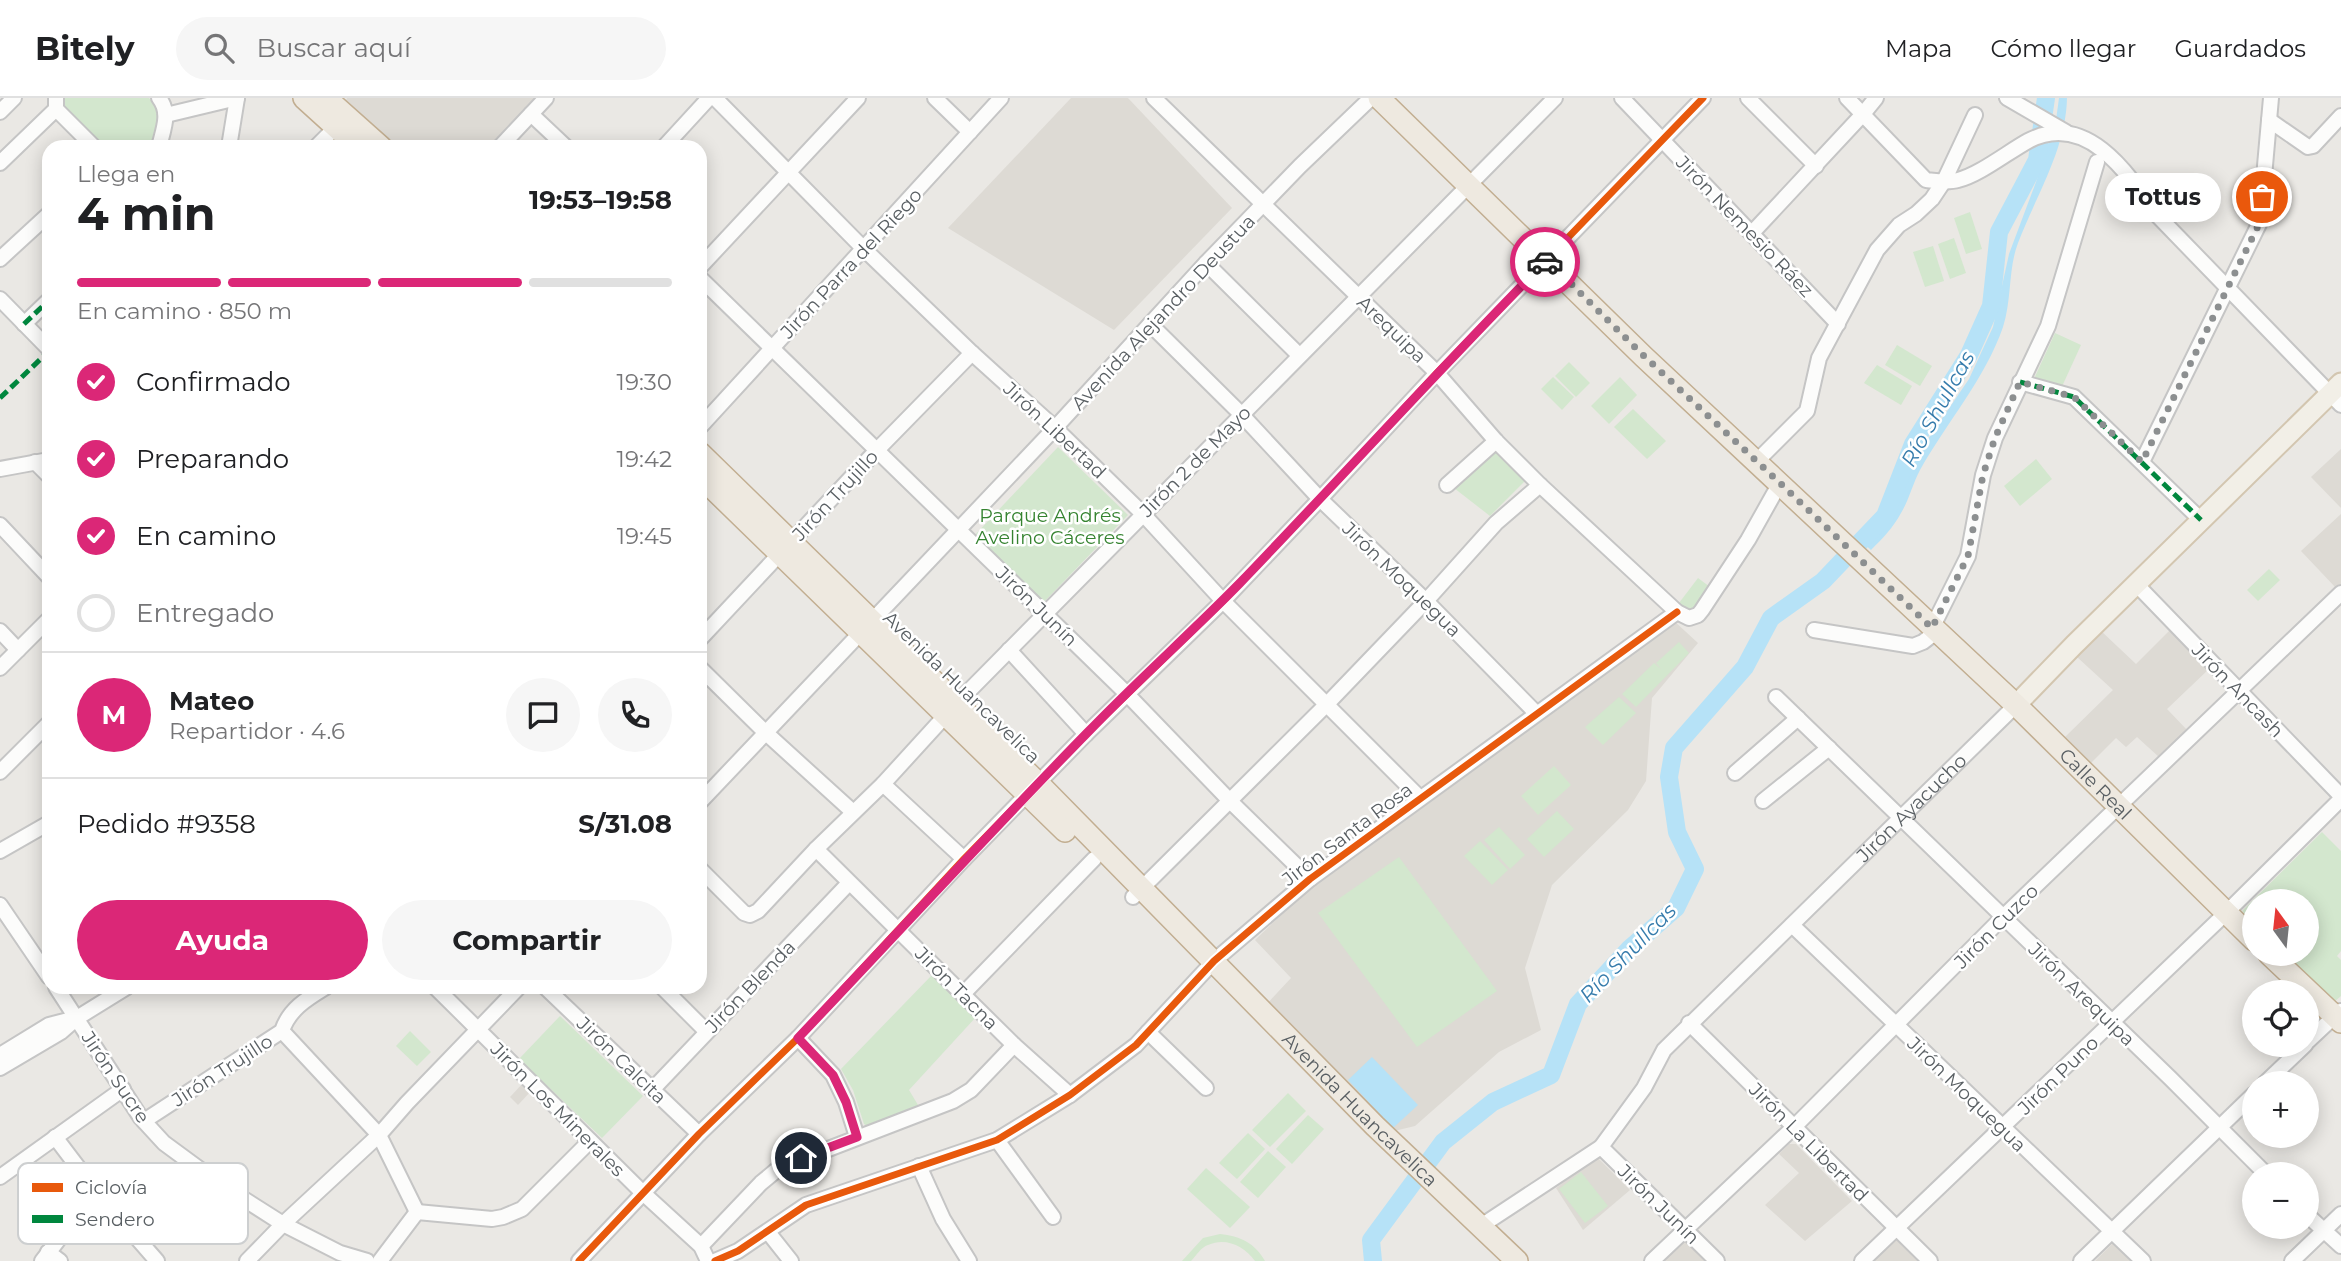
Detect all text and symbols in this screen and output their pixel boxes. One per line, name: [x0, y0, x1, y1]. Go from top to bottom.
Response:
search box: [176, 17, 666, 80]
text: Bitely: [35, 28, 134, 68]
icon: search: [200, 29, 238, 67]
text: Buscar aquí: [256, 32, 411, 64]
text: Mapa: [1885, 34, 1952, 63]
text: Cómo llegar: [1990, 34, 2136, 63]
text: Guardados: [2174, 34, 2306, 63]
street label: Jirón Nemesio Ráez: [1671, 150, 1818, 302]
text: Llega en: [77, 160, 175, 188]
pin: [2232, 167, 2292, 227]
callout: Tottus: [2104, 172, 2220, 222]
icon: bag: [2243, 178, 2281, 216]
text: Tottus: [2125, 183, 2201, 211]
text: 19:53–19:58: [529, 184, 672, 216]
street label: Jirón Parra del Riego: [775, 184, 927, 344]
text: 4 min: [77, 185, 216, 242]
street label: Avenida Alejandro Deustua: [1067, 210, 1260, 415]
courier: [1510, 227, 1580, 297]
icon: car: [1526, 243, 1564, 281]
street label: Arequipa: [1352, 291, 1431, 368]
text: En camino · 850 m: [77, 297, 292, 325]
water label: Río Shullcas: [1896, 347, 1980, 471]
icon: check: [77, 363, 115, 401]
text: Confirmado: [136, 366, 291, 398]
text: 19:30: [617, 368, 672, 396]
street label: Jirón Libertad: [998, 376, 1111, 484]
street label: Jirón 2 de Mayo: [1134, 401, 1256, 522]
icon: check: [77, 440, 115, 478]
text: Preparando: [136, 443, 289, 475]
text: 19:42: [617, 445, 672, 473]
street label: Jirón Trujillo: [787, 445, 883, 546]
park label: Parque Andrés Avelino Cáceres: [975, 504, 1125, 549]
street label: Jirón Moquegua: [1337, 516, 1466, 642]
icon: check: [77, 517, 115, 555]
text: En camino: [136, 520, 276, 552]
text: 19:45: [617, 522, 672, 550]
street label: Jirón Junín: [990, 561, 1082, 651]
text: Entregado: [136, 597, 274, 629]
street label: Avenida Huancavelica: [878, 606, 1045, 768]
street label: Jirón Ancash: [2186, 638, 2288, 742]
button: chat: [506, 678, 580, 752]
button: phone: [598, 678, 672, 752]
text: Mateo: [169, 685, 254, 717]
text: M: [102, 699, 126, 731]
text: Repartidor · 4.6: [169, 717, 345, 745]
street label: Calle Real: [2054, 743, 2136, 825]
street label: Jirón Ayacucho: [1851, 749, 1972, 868]
street label: Jirón Santa Rosa: [1277, 778, 1417, 891]
text: Pedido #9358: [77, 808, 256, 840]
text: S/31.08: [578, 808, 672, 840]
street label: Jirón Cuzco: [1949, 879, 2043, 974]
north arrow: [2242, 889, 2319, 966]
map controls: [2242, 889, 2319, 1239]
water label: Río Shullcas: [1574, 898, 1681, 1007]
button: Ayuda: [77, 900, 368, 980]
button: Compartir: [382, 900, 672, 980]
street label: Jirón Blenda: [700, 935, 800, 1038]
street label: Jirón Arequipa: [2023, 937, 2140, 1051]
street label: Jirón Tacna: [910, 941, 1003, 1035]
button: locate: [2242, 980, 2319, 1057]
street label: Jirón Calcita: [571, 1011, 671, 1109]
street label: Jirón Sucre: [76, 1026, 155, 1128]
street label: Avenida Huancavelica: [1277, 1028, 1442, 1192]
street label: Jirón Trujillo: [167, 1029, 277, 1112]
street label: Jirón Moquegua: [1902, 1031, 2031, 1157]
street label: Jirón Puno: [2013, 1031, 2103, 1120]
street label: Jirón Los Minerales: [485, 1037, 630, 1181]
button: +: [2242, 1071, 2319, 1148]
street label: Jirón La Libertad: [1744, 1077, 1873, 1207]
pin: [771, 1128, 831, 1188]
icon: home: [782, 1139, 820, 1177]
street label: Jirón Junín: [1612, 1159, 1704, 1249]
button: −: [2242, 1162, 2319, 1239]
legend: [18, 1163, 248, 1244]
text: Ciclovía: [75, 1176, 148, 1199]
text: Sendero: [75, 1208, 155, 1231]

